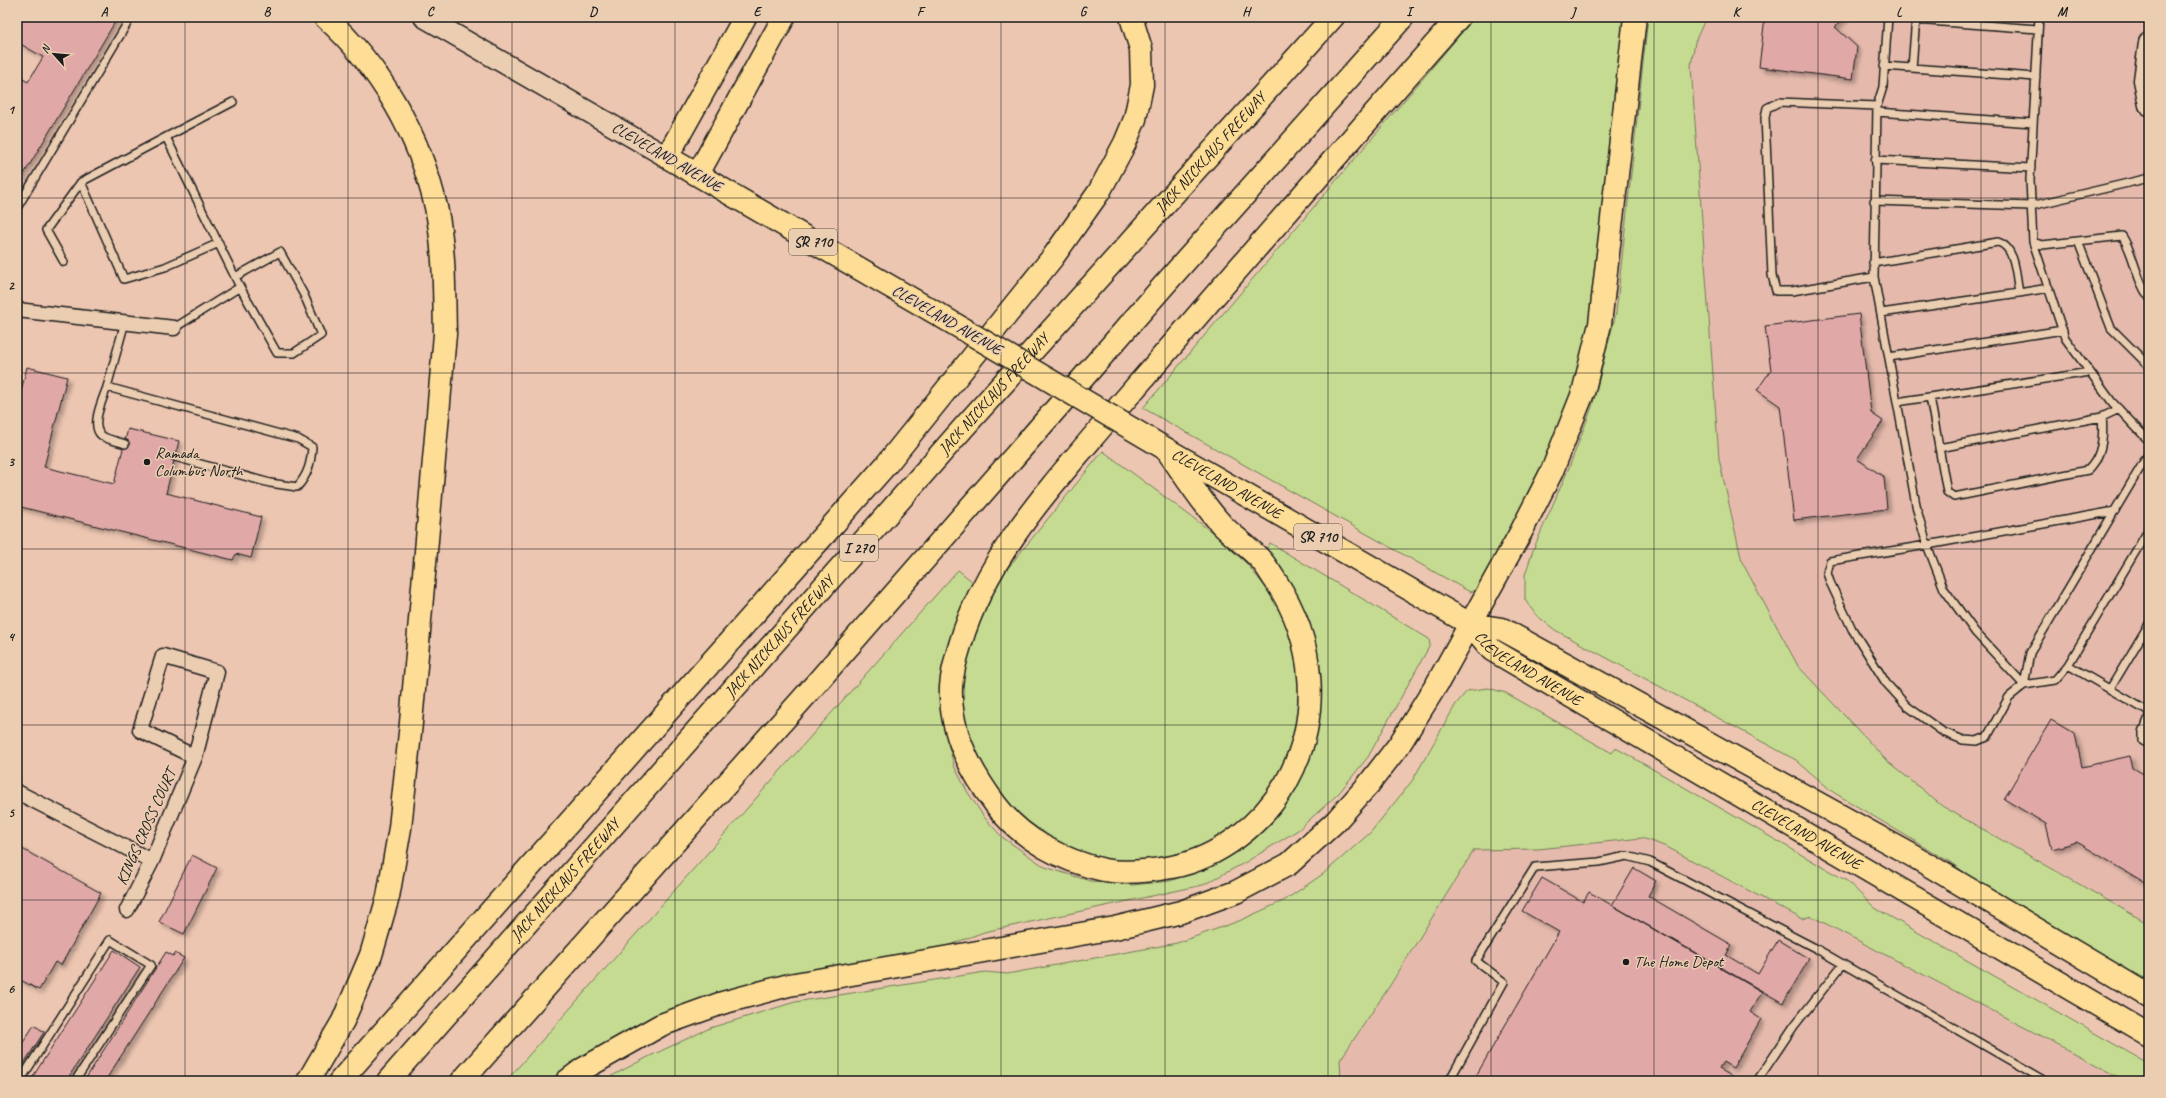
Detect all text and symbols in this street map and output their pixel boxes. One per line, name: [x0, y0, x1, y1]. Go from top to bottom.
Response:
text: A: [101, 4, 109, 20]
text: B: [264, 4, 272, 20]
text: C: [427, 4, 435, 20]
text: D: [589, 4, 598, 20]
text: E: [754, 4, 763, 20]
text: F: [917, 4, 926, 20]
text: G: [1080, 4, 1088, 20]
text: H: [1242, 4, 1252, 20]
text: I: [1406, 4, 1415, 20]
text: J: [1570, 4, 1577, 20]
text: K: [1733, 4, 1743, 20]
text: L: [1896, 4, 1903, 20]
text: M: [2057, 4, 2068, 20]
north arrow: [34, 34, 74, 74]
text: N: [37, 41, 54, 56]
street label: JACK NICKLAUS FREEWAY: [1150, 87, 1272, 219]
text: 1: [8, 102, 16, 118]
street label: CLEVELAND AVENUE: [608, 117, 728, 198]
road number: SR 710: [789, 229, 837, 255]
text: 2: [8, 278, 15, 294]
street label: CLEVELAND AVENUE: [888, 280, 1008, 361]
street label: JACK NICKLAUS FREEWAY: [934, 328, 1055, 460]
place label: Ramada Columbus North: [155, 443, 244, 481]
street label: CLEVELAND AVENUE: [1168, 444, 1288, 525]
text: 3: [8, 454, 15, 470]
marker: Ramada Columbus North: [142, 457, 152, 467]
road number: SR 710: [1294, 524, 1342, 550]
road number: I 270: [840, 535, 878, 561]
street label: JACK NICKLAUS FREEWAY: [719, 570, 840, 703]
street label: CLEVELAND AVENUE: [1470, 627, 1587, 712]
text: 4: [8, 629, 16, 645]
street label: KINGS CROSS COURT: [111, 763, 182, 888]
street label: CLEVELAND AVENUE: [1748, 794, 1867, 875]
text: 5: [8, 805, 15, 821]
street label: JACK NICKLAUS FREEWAY: [505, 813, 626, 946]
place label: The Home Depot: [1634, 952, 1725, 972]
marker: The Home Depot: [1621, 957, 1631, 967]
text: 6: [8, 981, 15, 997]

